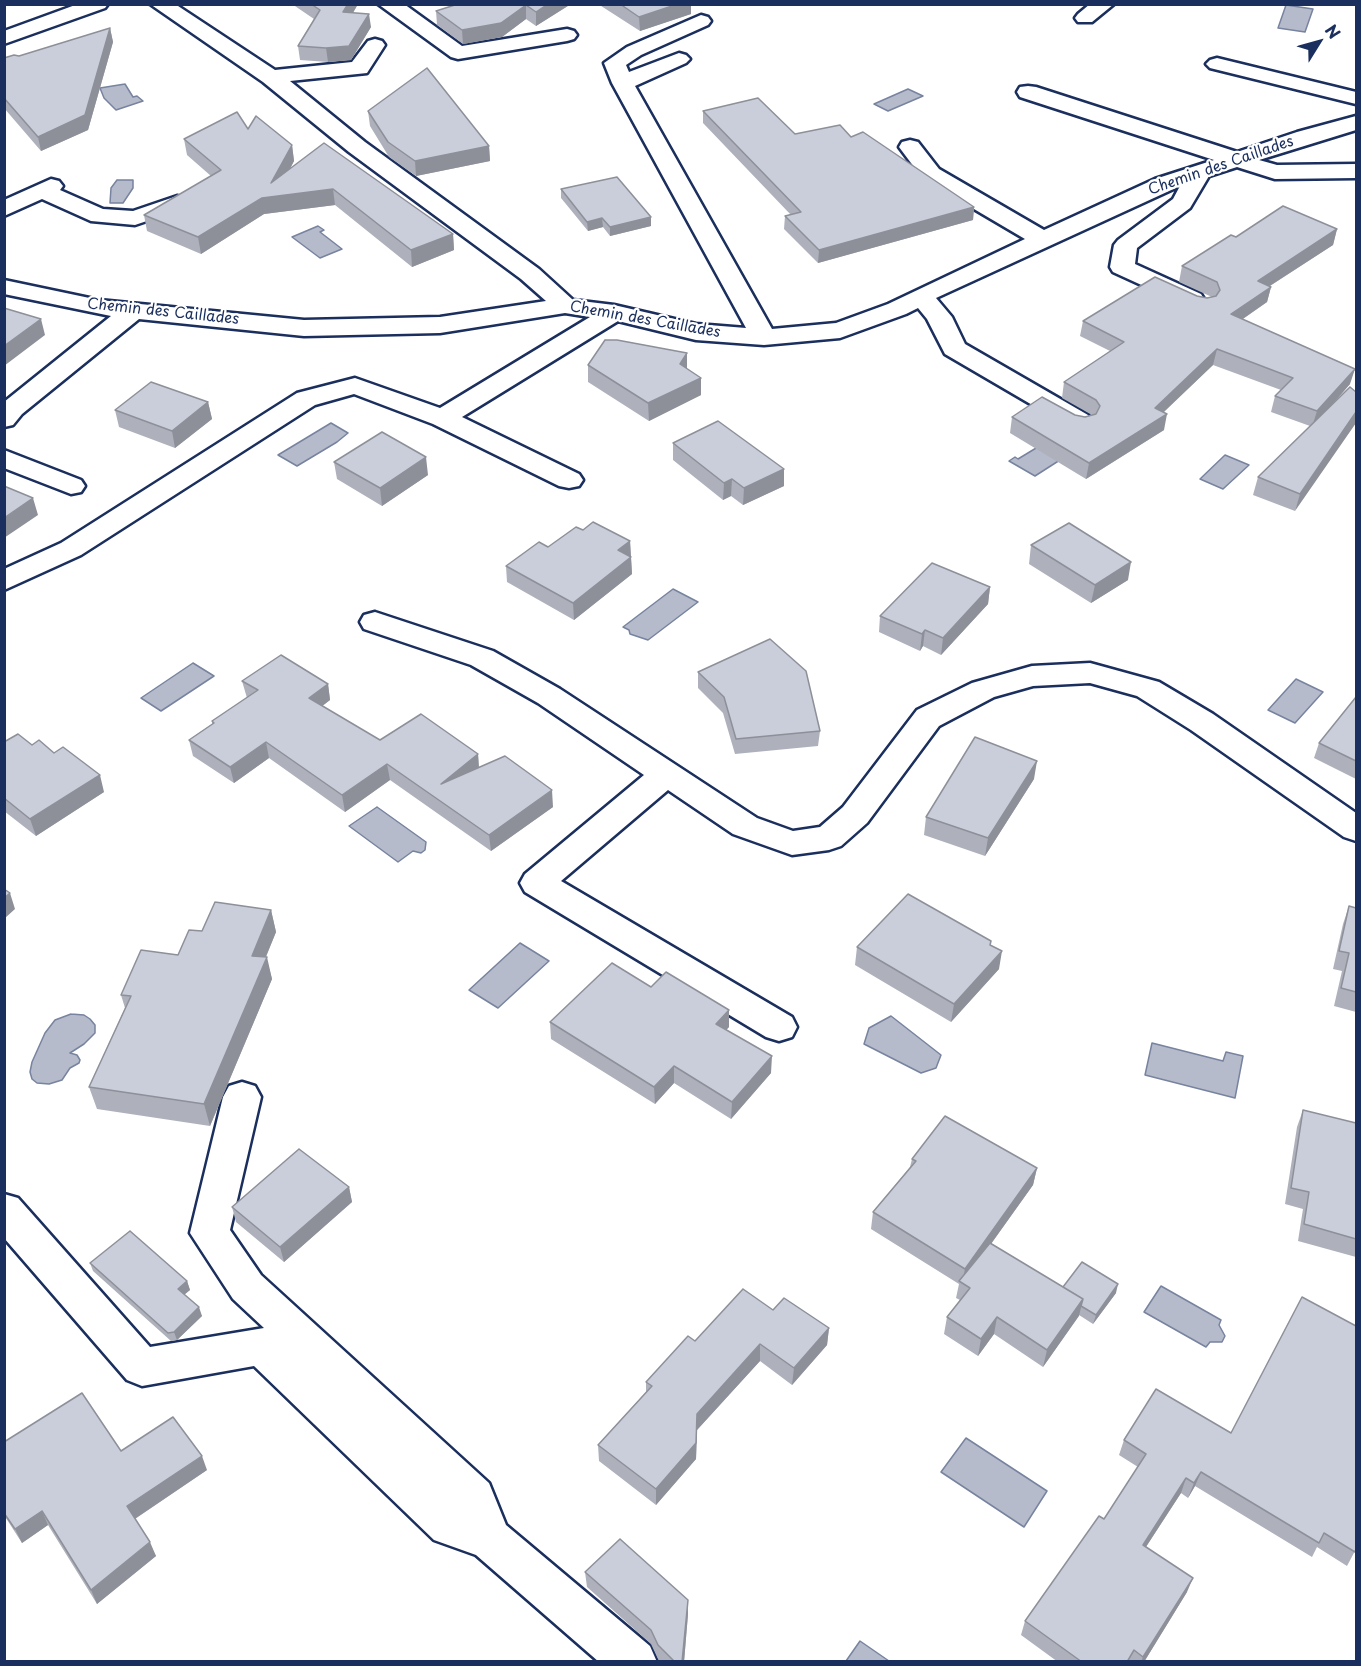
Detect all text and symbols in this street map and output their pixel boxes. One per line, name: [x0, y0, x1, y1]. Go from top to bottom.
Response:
north arrow: [1289, 12, 1349, 72]
text: N: [1320, 19, 1347, 43]
street label: Chemin des Caillades: [1146, 133, 1296, 199]
street label: Chemin des Caillades: [86, 295, 240, 329]
street label: Chemin des Caillades: [568, 298, 722, 342]

